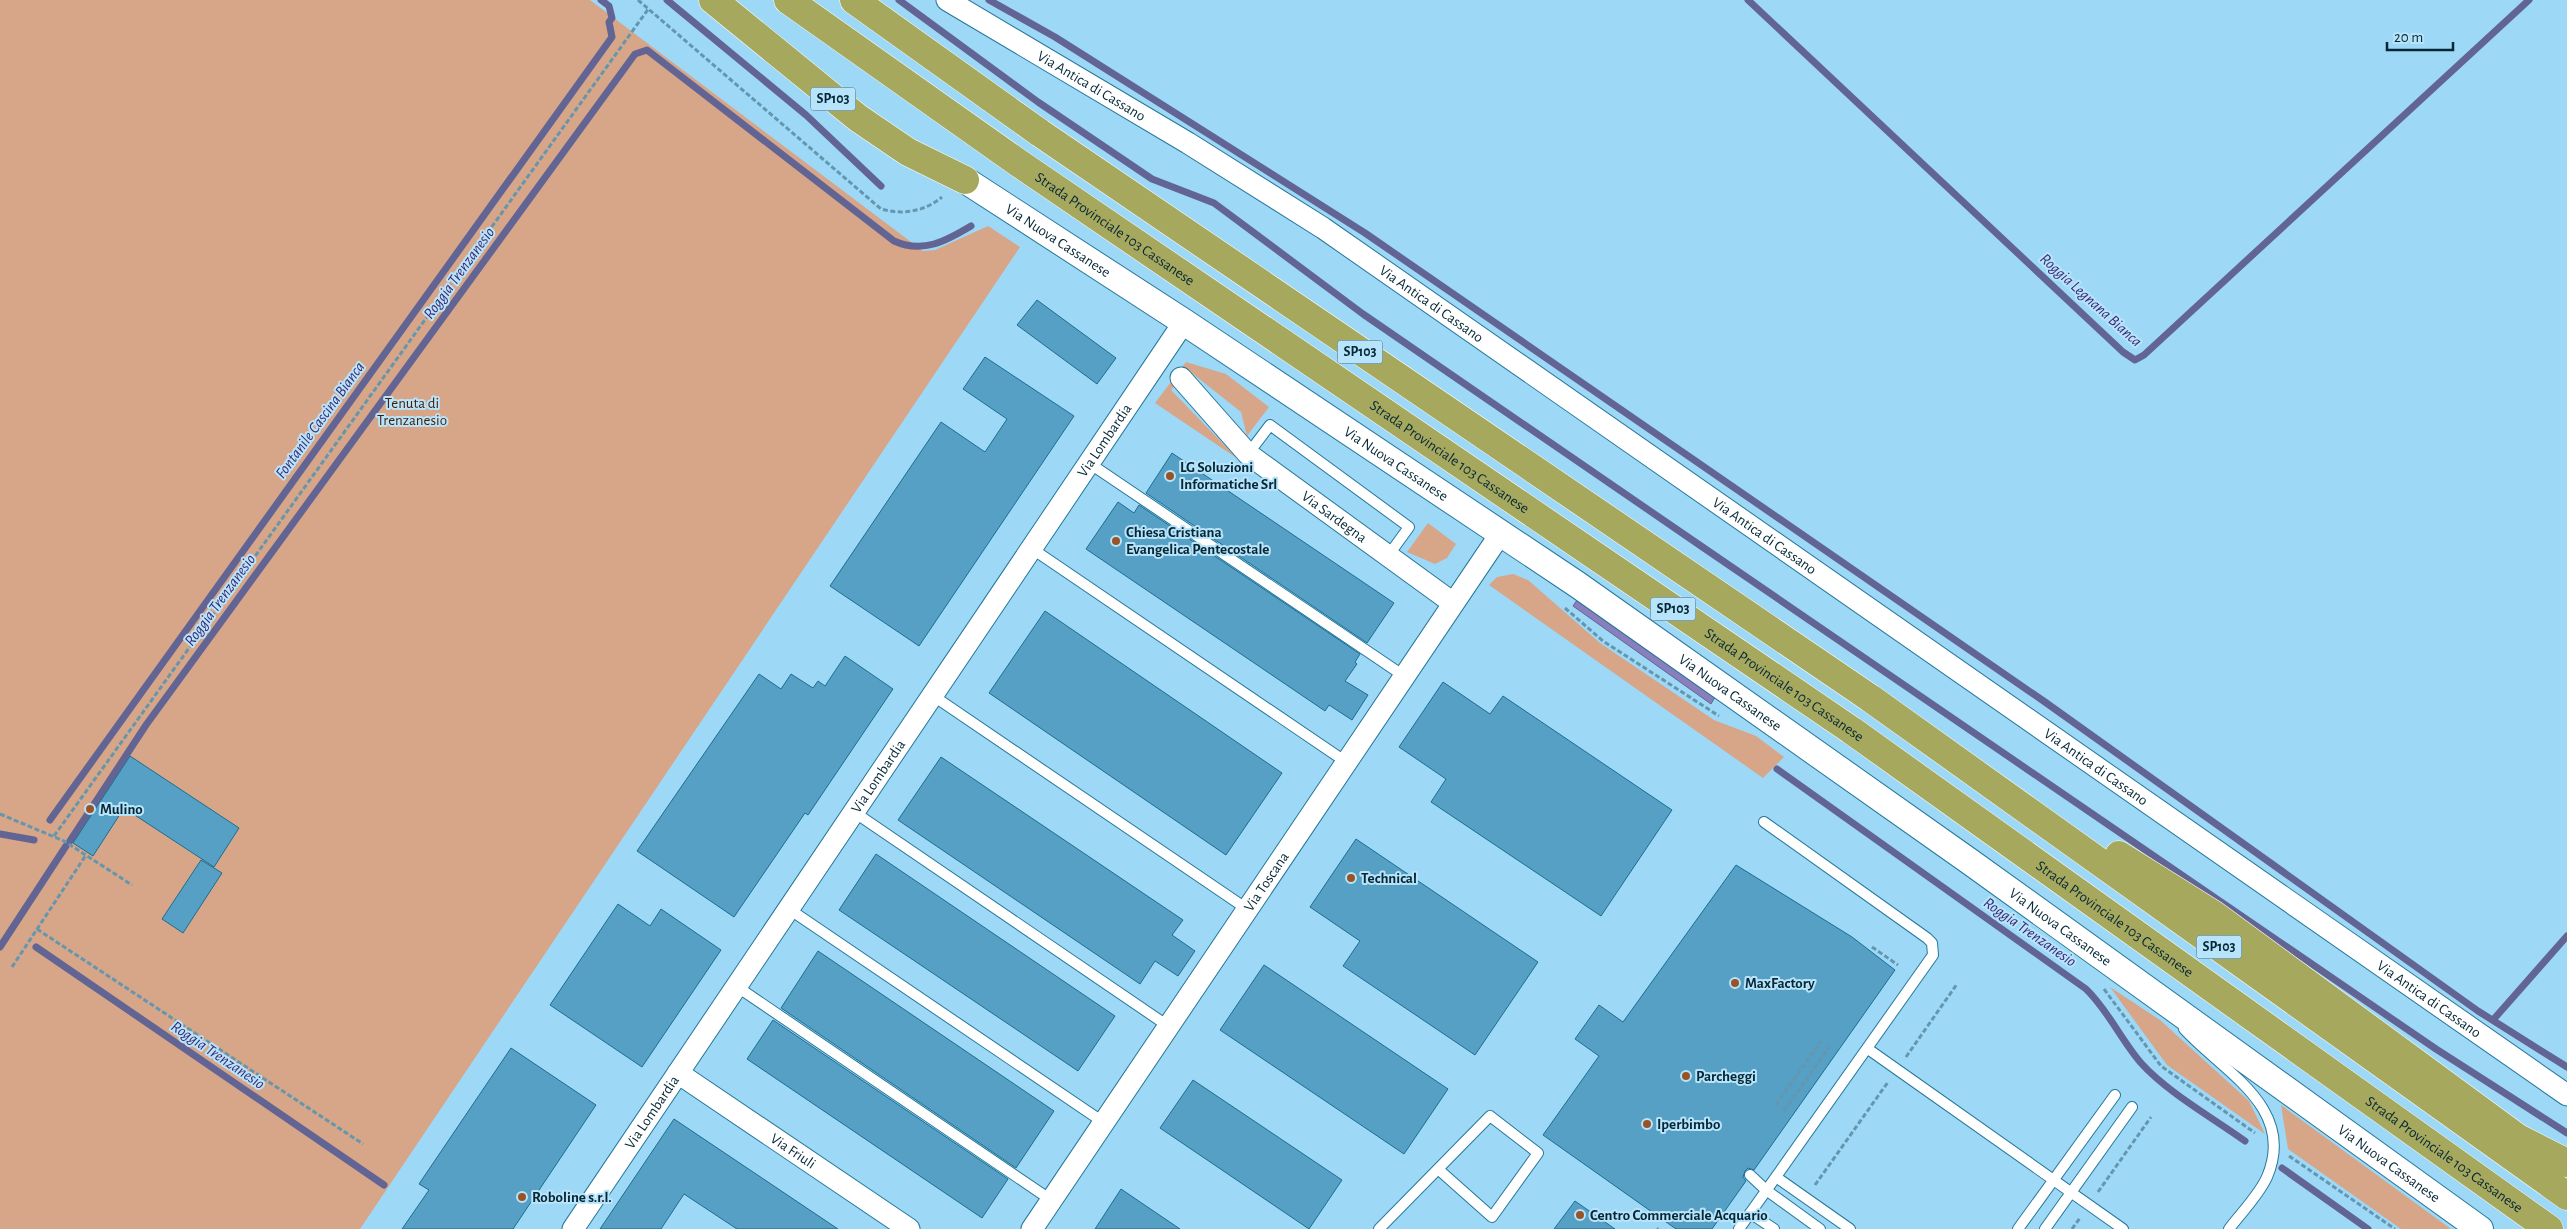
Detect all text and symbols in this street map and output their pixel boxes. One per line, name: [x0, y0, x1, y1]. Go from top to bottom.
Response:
scale bar: [2387, 20, 2453, 52]
text: 20 m: [2394, 30, 2423, 45]
street label: Via Antica di Cassano: [1035, 48, 1148, 124]
road number: SP103: [810, 88, 856, 110]
street label: Strada Provinciale 103 Cassanese: [1033, 169, 1197, 288]
street label: Via Nuova Cassanese: [1003, 201, 1113, 280]
water label: Roggia Trenzanesio: [421, 224, 498, 322]
water label: Roggia Legnana Bianca: [2037, 250, 2145, 350]
street label: Via Antica di Cassano: [1377, 262, 1486, 345]
road number: SP103: [1338, 341, 1382, 364]
water label: Fontanile Cascina Bianca: [272, 359, 368, 481]
park label: Tenuta di Trenzanesio: [377, 396, 447, 428]
street label: Strada Provinciale 103 Cassanese: [1367, 397, 1532, 516]
street label: Via Lombardia: [1075, 401, 1134, 480]
street label: Via Nuova Cassanese: [1341, 424, 1451, 504]
place label: LG Soluzioni Informatiche Srl: [1180, 460, 1277, 492]
marker: LG Soluzioni Informatiche Srl: [1164, 470, 1176, 482]
street label: Via Sardegna: [1299, 488, 1370, 545]
street label: Via Antica di Cassano: [1710, 494, 1819, 577]
place label: Chiesa Cristiana Evangelica Pentecostale: [1126, 525, 1269, 557]
marker: Chiesa Cristiana Evangelica Pentecostale: [1110, 535, 1122, 547]
water label: Roggia Trenzanesio: [182, 551, 259, 649]
road number: SP103: [1650, 598, 1696, 620]
street label: Strada Provinciale 103 Cassanese: [1702, 625, 1867, 744]
street label: Via Nuova Cassanese: [1676, 651, 1784, 734]
street label: Via Antica di Cassano: [2041, 725, 2151, 808]
street label: Via Lombardia: [848, 737, 908, 815]
place label: Mulino: [100, 802, 143, 817]
marker: Mulino: [84, 803, 96, 815]
street label: Via Toscana: [1241, 849, 1291, 914]
street label: Strada Provinciale 103 Cassanese: [2034, 858, 2196, 980]
place label: Technical: [1361, 871, 1417, 886]
marker: Technical: [1345, 872, 1357, 884]
street label: Via Nuova Cassanese: [2007, 885, 2114, 969]
water label: Roggia Trenzanesio: [1981, 894, 2079, 970]
road number: SP103: [2196, 936, 2242, 959]
street label: Via Antica di Cassano: [2374, 958, 2484, 1040]
place label: MaxFactory: [1745, 976, 1815, 991]
marker: MaxFactory: [1729, 977, 1741, 989]
water label: Roggia Trenzanesio: [168, 1018, 268, 1092]
place label: Parcheggi: [1696, 1069, 1756, 1084]
marker: Parcheggi: [1680, 1070, 1692, 1082]
street label: Via Lombardia: [622, 1073, 682, 1151]
street label: Strada Provinciale 103 Cassanese: [2363, 1093, 2526, 1215]
place label: Iperbimbo: [1657, 1117, 1720, 1132]
marker: Iperbimbo: [1641, 1118, 1653, 1130]
street label: Via Nuova Cassanese: [2335, 1122, 2443, 1205]
street label: Via Friuli: [768, 1130, 819, 1171]
place label: Roboline s.r.l.: [532, 1190, 612, 1205]
marker: Roboline s.r.l.: [516, 1191, 528, 1203]
place label: Centro Commerciale Acquario: [1590, 1208, 1768, 1223]
marker: Centro Commerciale Acquario: [1574, 1209, 1586, 1221]

